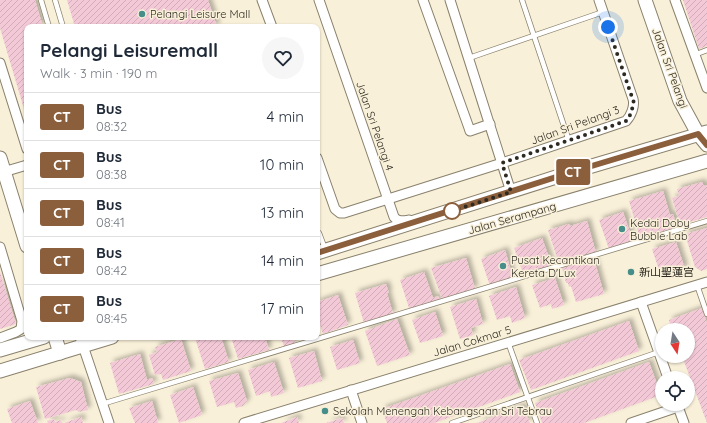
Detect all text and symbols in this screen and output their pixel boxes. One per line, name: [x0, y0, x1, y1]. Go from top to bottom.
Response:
place label: Pelangi Leisure Mall: [150, 7, 250, 21]
marker: Pelangi Leisure Mall: [137, 9, 147, 19]
your location: [598, 17, 618, 37]
street label: Jalan Sri Pelangi: [649, 26, 691, 110]
button: heart: [262, 37, 304, 79]
text: Pelangi Leisuremall: [40, 38, 218, 62]
text: Walk · 3 min · 190 m: [40, 65, 157, 81]
street label: Jalan Sri Pelangi 4: [353, 80, 397, 173]
text: Bus: [96, 99, 122, 118]
street label: Jalan Sri Pelangi 3: [529, 102, 622, 148]
text: 4 min: [266, 107, 304, 126]
text: CT: [53, 108, 71, 126]
text: 08:32: [96, 118, 127, 134]
text: Bus: [96, 147, 122, 166]
text: 10 min: [260, 155, 304, 174]
text: CT: [53, 156, 71, 174]
line badge: CT: [555, 159, 591, 185]
text: CT: [564, 163, 582, 181]
text: 08:38: [96, 166, 127, 182]
text: Bus: [96, 195, 122, 214]
street label: Jalan Serampang: [466, 199, 558, 237]
unlabelled marker: [443, 202, 461, 220]
text: 13 min: [261, 203, 304, 222]
text: CT: [53, 204, 71, 222]
text: 08:41: [96, 214, 125, 230]
place label: Kedai Doby Bubble Lab: [630, 216, 690, 243]
marker: Kedai Doby Bubble Lab: [617, 224, 627, 234]
text: Bus: [96, 243, 122, 262]
text: 14 min: [261, 251, 304, 270]
text: CT: [53, 252, 71, 270]
place label: Pusat Kecantikan Kereta D'Lux: [511, 253, 599, 280]
marker: Pusat Kecantikan Kereta D'Lux: [498, 261, 508, 271]
text: 08:42: [96, 262, 127, 278]
place label: 新山聖蓮宫: [639, 265, 694, 279]
marker: 新山聖蓮宫: [626, 267, 636, 277]
text: Bus: [96, 291, 122, 310]
text: 17 min: [261, 299, 304, 318]
text: CT: [53, 300, 71, 318]
text: 08:45: [96, 310, 127, 326]
street label: Jalan Cokmar 5: [431, 322, 513, 360]
north arrow: [655, 323, 695, 363]
map controls: [655, 323, 695, 411]
button: locate: [655, 371, 695, 411]
place label: Sekolah Menengah Kebangsaan Sri Tebrau: [333, 404, 552, 418]
marker: Sekolah Menengah Kebangsaan Sri Tebrau: [320, 406, 330, 416]

